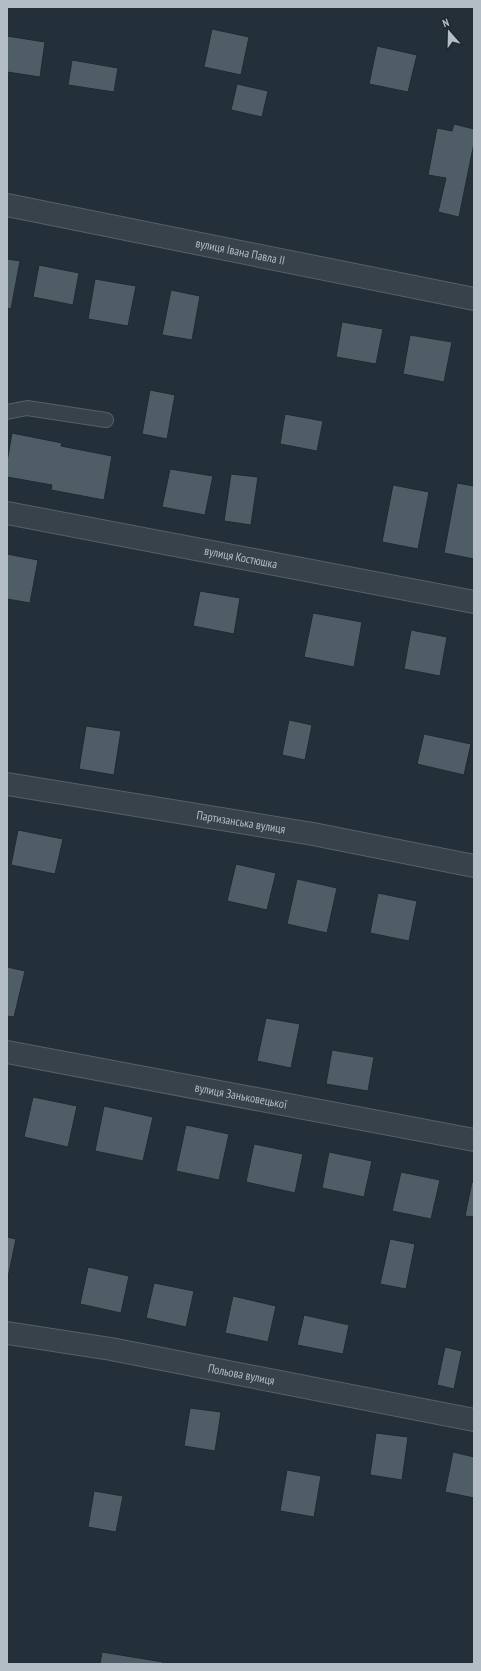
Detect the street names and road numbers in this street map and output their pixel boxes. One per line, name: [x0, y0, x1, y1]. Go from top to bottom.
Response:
street label: вулиця Івана Павла II: [194, 235, 286, 268]
street label: вулиця Костюшка: [203, 543, 279, 571]
street label: Партизанська вулиця: [195, 807, 287, 836]
street label: вулиця Заньковецької: [194, 1080, 289, 1112]
street label: Польова вулиця: [207, 1360, 276, 1388]

